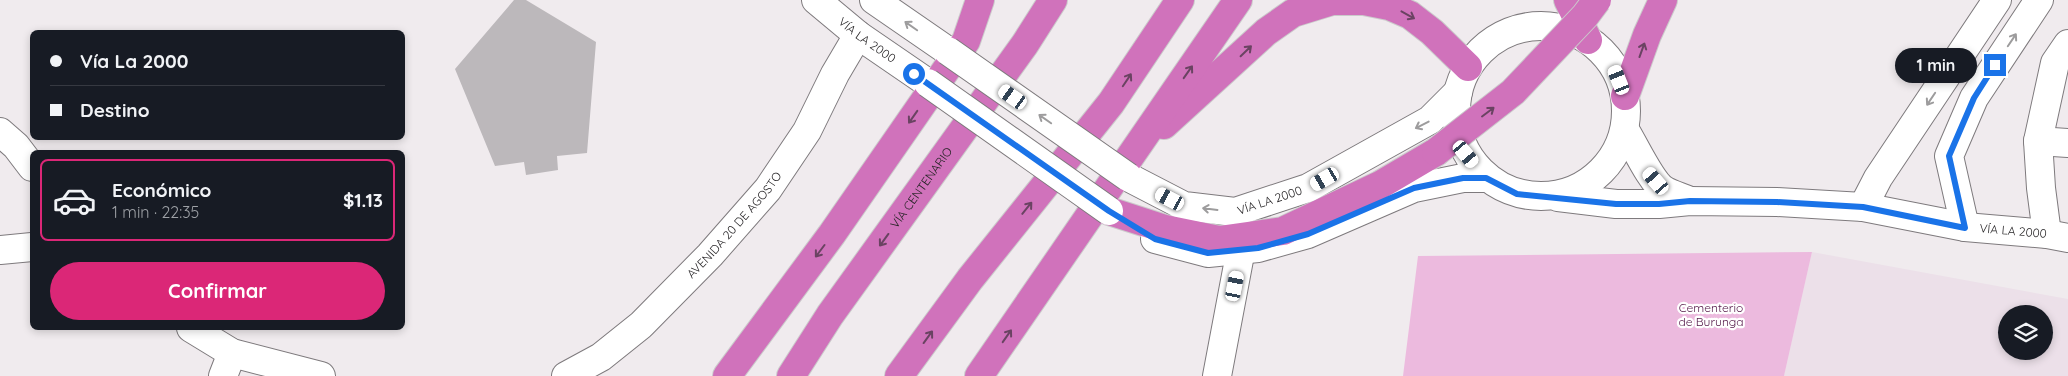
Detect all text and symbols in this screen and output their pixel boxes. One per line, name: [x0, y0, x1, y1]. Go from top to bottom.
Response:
one-way arrow: [1400, 10, 1415, 20]
street label: VÍA LA 2000: [836, 14, 899, 66]
one-way arrow: [904, 21, 918, 31]
one-way arrow: [2007, 33, 2017, 47]
one-way arrow: [1638, 42, 1647, 58]
one-way arrow: [1239, 45, 1252, 57]
callout: 1 min: [1895, 48, 1978, 82]
text: Vía La 2000: [80, 49, 188, 73]
route end: [1984, 54, 2006, 76]
text: 1 min: [1917, 55, 1955, 75]
route start: [903, 63, 925, 85]
car: [1606, 63, 1631, 97]
one-way arrow: [1183, 66, 1193, 80]
one-way arrow: [1122, 73, 1132, 87]
car: [996, 82, 1029, 112]
one-way arrow: [1926, 92, 1936, 106]
text: Destino: [80, 98, 150, 122]
one-way arrow: [1481, 106, 1494, 117]
one-way arrow: [908, 110, 918, 124]
one-way arrow: [1038, 114, 1052, 124]
one-way arrow: [1415, 120, 1430, 130]
car: [1450, 138, 1481, 170]
street label: VÍA CENTENARIO: [887, 144, 955, 231]
car: [1308, 165, 1341, 193]
car: [1640, 165, 1671, 197]
street label: AVENIDA 20 DE AGOSTO: [683, 169, 785, 281]
icon: car: [52, 178, 97, 223]
text: Económico: [112, 178, 211, 202]
street label: VÍA LA 2000: [1235, 182, 1304, 218]
car: [1153, 185, 1186, 213]
text: $1.13: [343, 188, 383, 212]
text: 1 min · 22:35: [112, 202, 199, 222]
one-way arrow: [1021, 202, 1032, 215]
one-way arrow: [1203, 204, 1219, 214]
street label: VÍA LA 2000: [1979, 220, 2048, 241]
one-way arrow: [879, 233, 889, 247]
one-way arrow: [815, 244, 825, 258]
button: Confirmar: [50, 262, 385, 320]
car: [1224, 270, 1245, 302]
park label: Cementerio de Burunga: [1678, 300, 1744, 329]
map controls: [1998, 305, 2053, 360]
button: layers: [1998, 305, 2053, 360]
one-way arrow: [1002, 329, 1012, 343]
one-way arrow: [923, 330, 933, 344]

